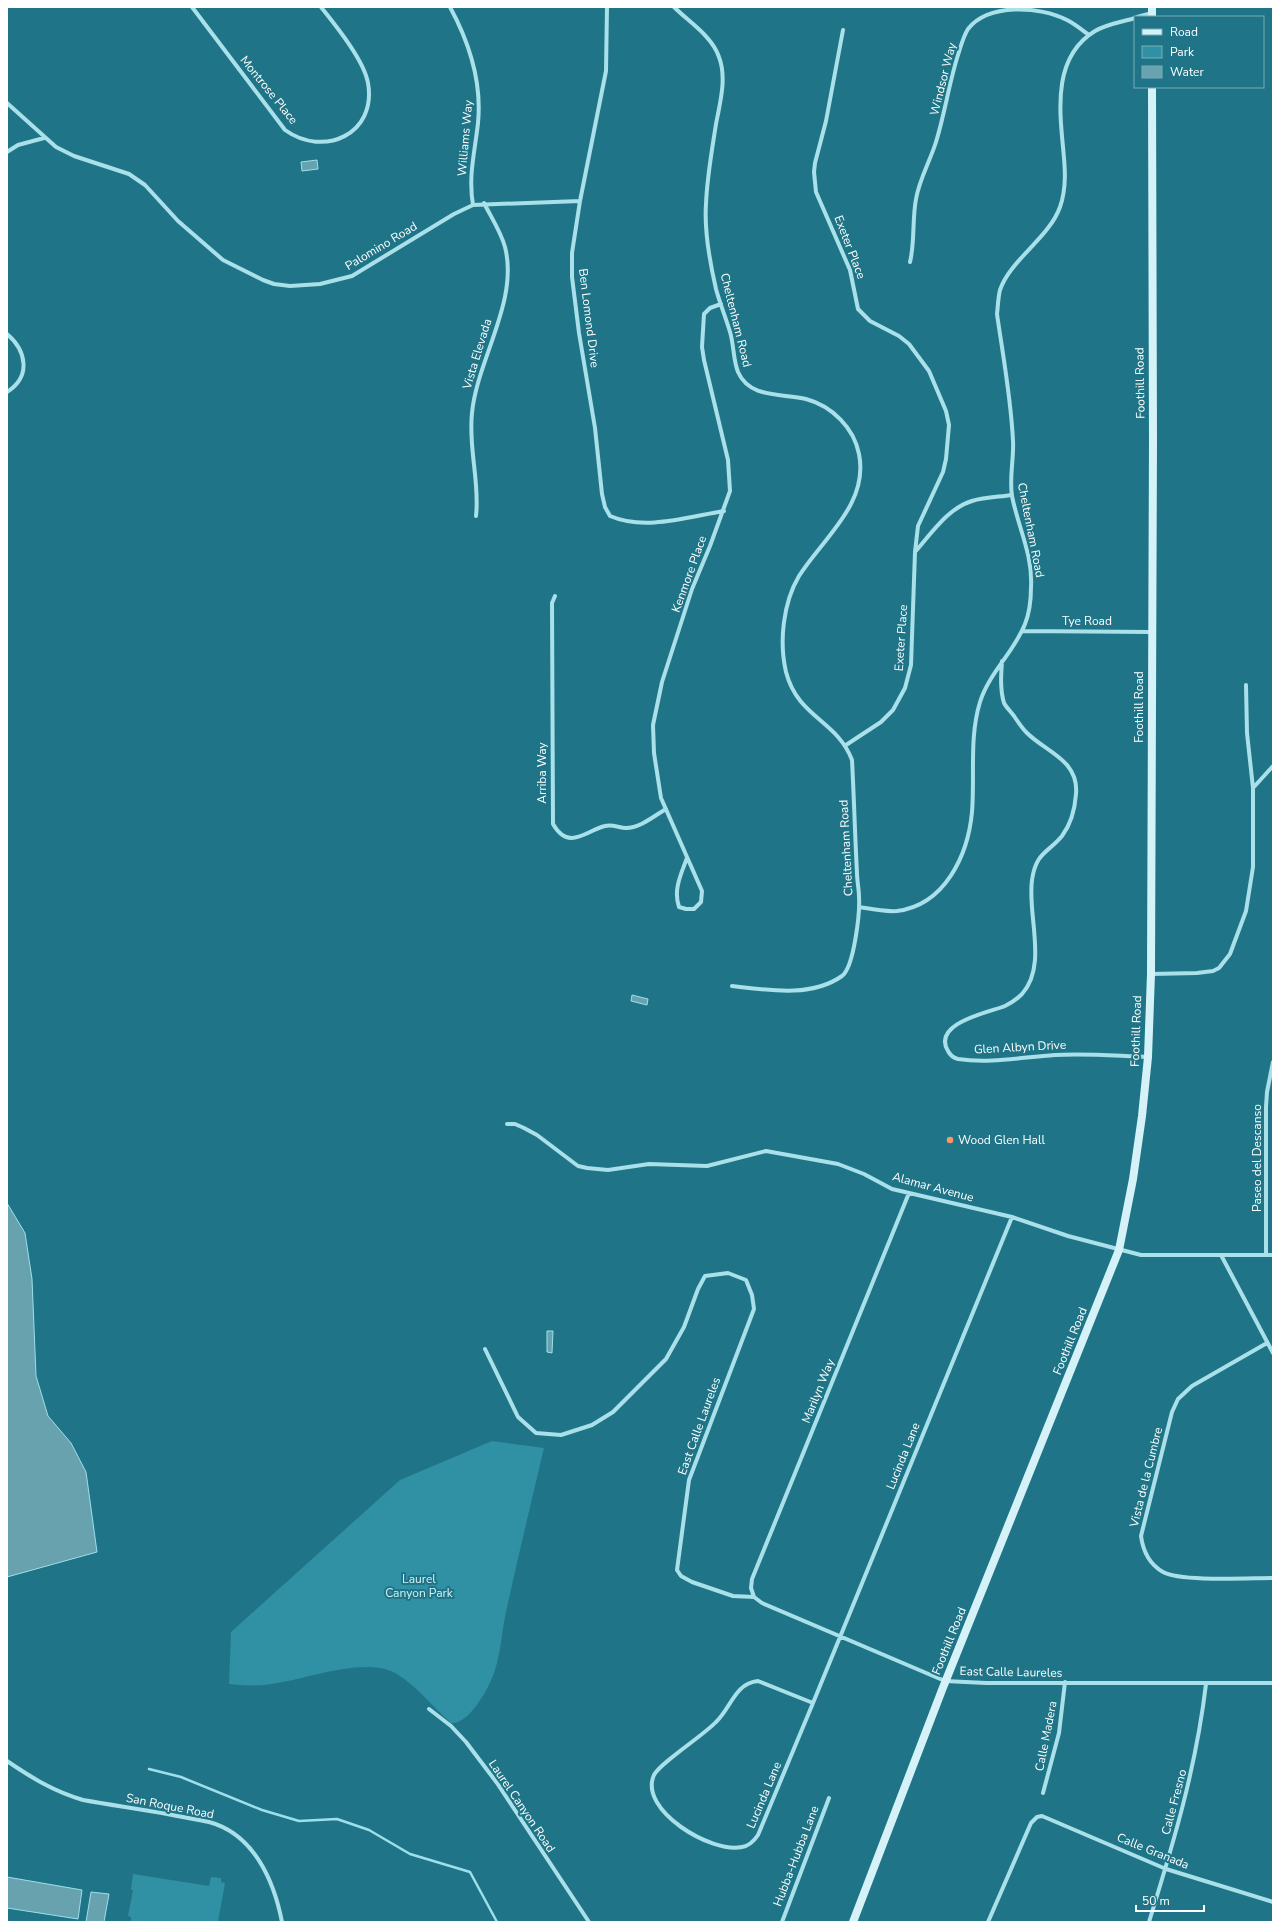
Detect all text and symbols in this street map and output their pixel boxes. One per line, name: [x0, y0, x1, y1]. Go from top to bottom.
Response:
legend: [1134, 16, 1264, 88]
text: Road: [1170, 24, 1198, 40]
street label: Windsor Way: [926, 40, 960, 117]
text: Park: [1170, 44, 1195, 60]
street label: Montrose Place: [237, 53, 301, 127]
text: Water: [1170, 64, 1204, 80]
street label: Williams Way: [454, 98, 476, 177]
street label: Exeter Place: [831, 213, 869, 281]
street label: Palomino Road: [342, 218, 420, 274]
street label: Ben Lomond Drive: [575, 267, 603, 369]
street label: Cheltenham Road: [717, 271, 755, 369]
street label: Vista Elevada: [458, 317, 495, 392]
street label: Foothill Road: [1131, 347, 1149, 419]
street label: Cheltenham Road: [1014, 481, 1048, 579]
street label: Kenmore Place: [668, 533, 710, 615]
street label: Exeter Place: [891, 604, 911, 672]
street label: Tye Road: [1062, 613, 1112, 629]
street label: Foothill Road: [1131, 671, 1147, 743]
street label: Arriba Way: [534, 741, 550, 804]
street label: Cheltenham Road: [835, 799, 857, 897]
street label: Foothill Road: [1127, 995, 1145, 1067]
street label: Glen Albyn Drive: [974, 1037, 1066, 1057]
street label: Paseo del Descanso: [1249, 1104, 1265, 1212]
place label: Wood Glen Hall: [958, 1132, 1045, 1148]
marker: Wood Glen Hall: [945, 1135, 955, 1145]
street label: Alamar Avenue: [891, 1168, 975, 1206]
street label: Foothill Road: [1049, 1305, 1091, 1377]
street label: Marilyn Way: [798, 1356, 838, 1426]
street label: East Calle Laureles: [674, 1375, 724, 1477]
street label: Lucinda Lane: [882, 1420, 924, 1492]
street label: Vista de la Cumbre: [1126, 1425, 1166, 1530]
park label: Laurel Canyon Park: [385, 1571, 454, 1601]
street label: Foothill Road: [928, 1605, 970, 1677]
street label: East Calle Laureles: [959, 1663, 1063, 1681]
street label: Calle Madera: [1031, 1699, 1061, 1773]
street label: Laurel Canyon Road: [485, 1757, 559, 1855]
street label: Lucinda Lane: [743, 1759, 785, 1831]
street label: Calle Fresno: [1158, 1767, 1190, 1836]
street label: San Roque Road: [125, 1790, 215, 1822]
street label: Hubba-Hubba Lane: [769, 1803, 823, 1909]
street label: Calle Granada: [1114, 1829, 1192, 1873]
scale bar: [1136, 1887, 1204, 1913]
text: 50 m: [1142, 1893, 1170, 1909]

